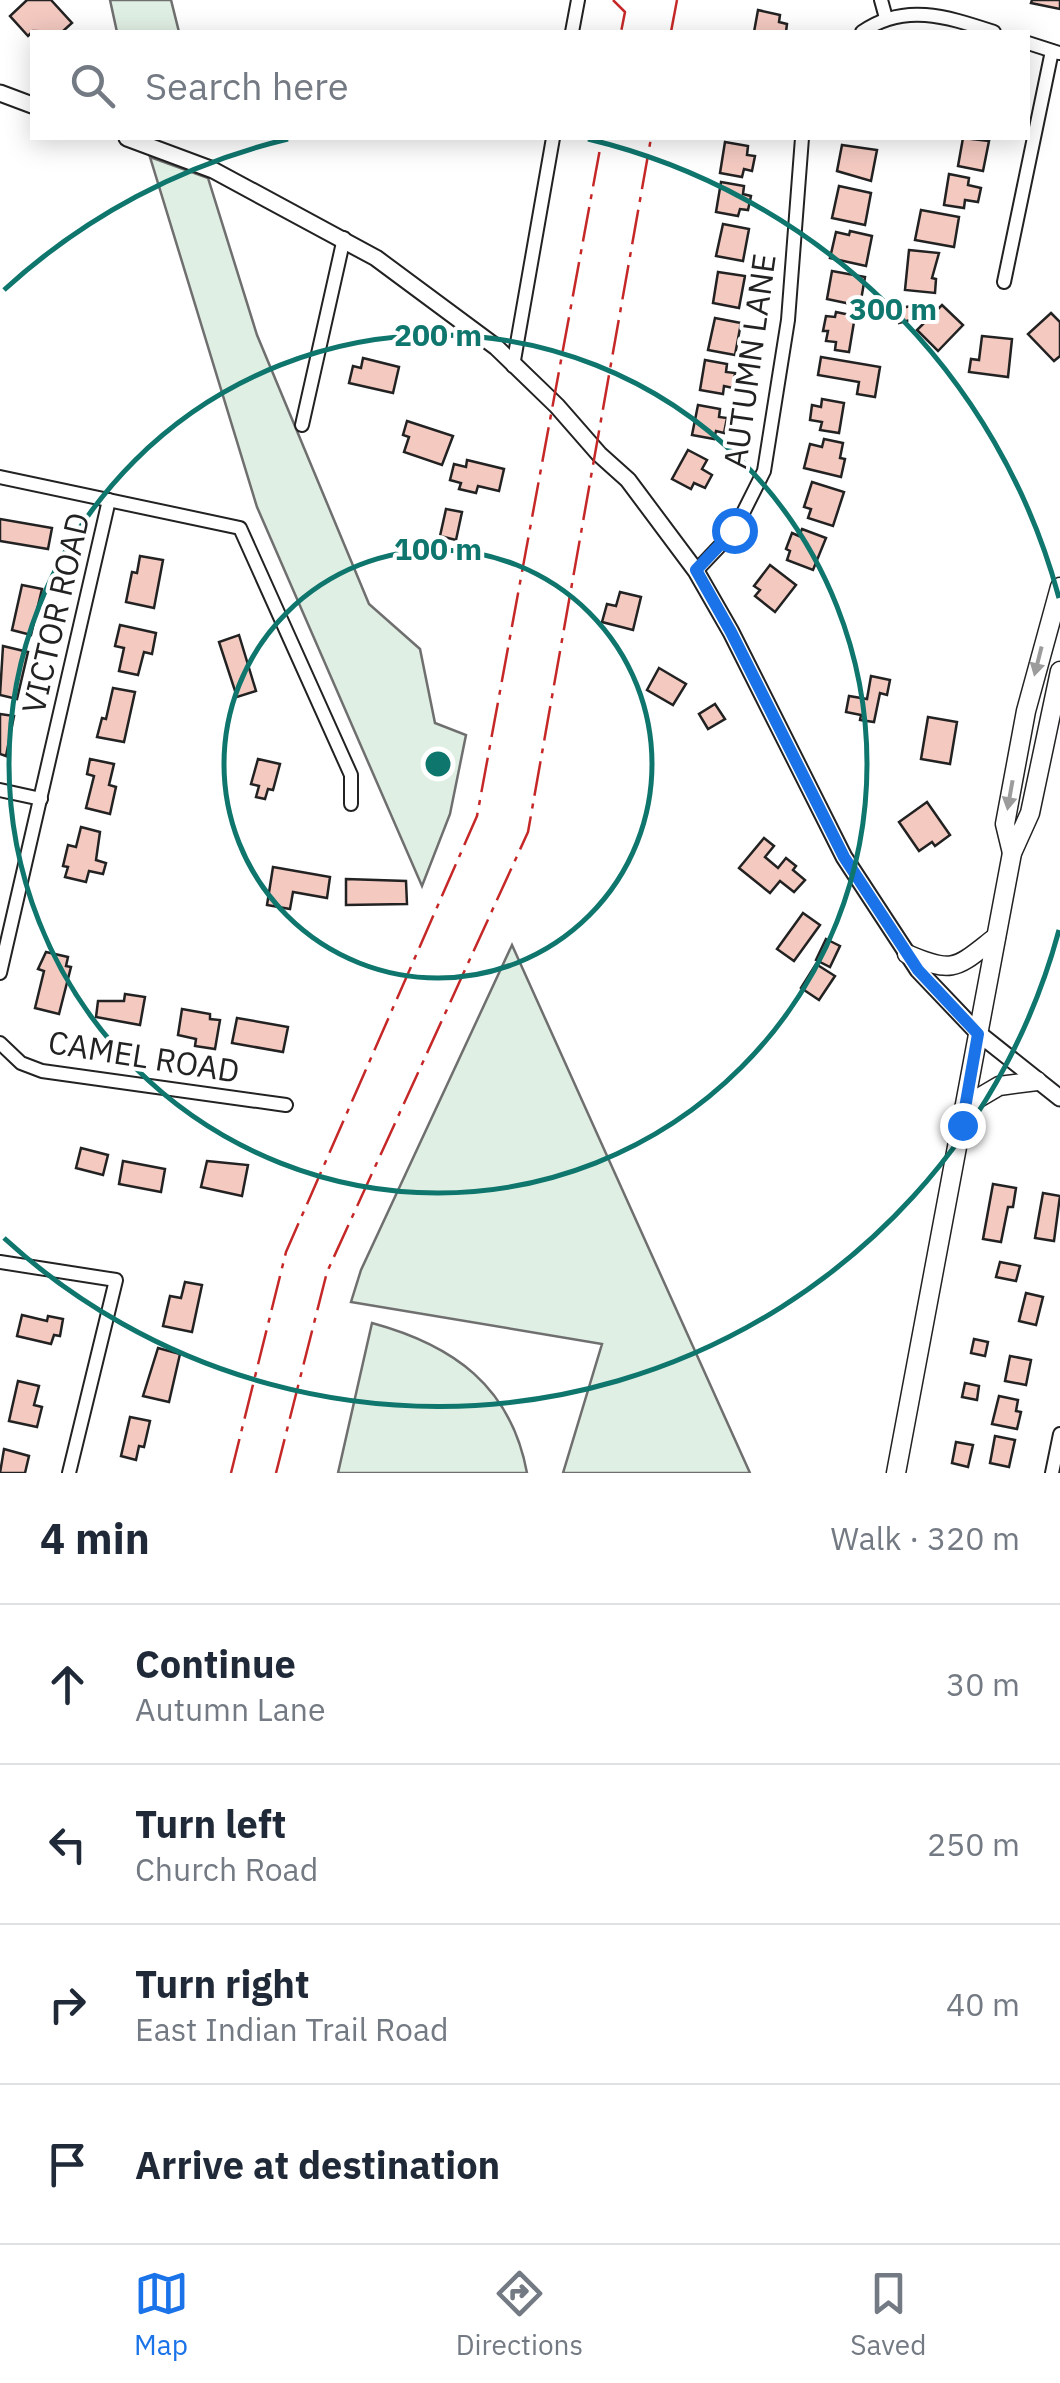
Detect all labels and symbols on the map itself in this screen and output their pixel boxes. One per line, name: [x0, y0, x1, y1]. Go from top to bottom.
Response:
street label: AUTUMN LANE: [713, 251, 785, 471]
text: 300 m: [849, 289, 937, 328]
text: 200 m: [394, 315, 482, 354]
street label: VICTOR ROAD: [11, 508, 99, 718]
route start: [712, 508, 758, 554]
text: 100 m: [394, 529, 482, 568]
one-way arrow: [1030, 646, 1045, 677]
centre of rings: [420, 746, 456, 782]
one-way arrow: [1002, 780, 1017, 811]
street label: CAMEL ROAD: [45, 1020, 243, 1092]
route end: [940, 1103, 986, 1149]

